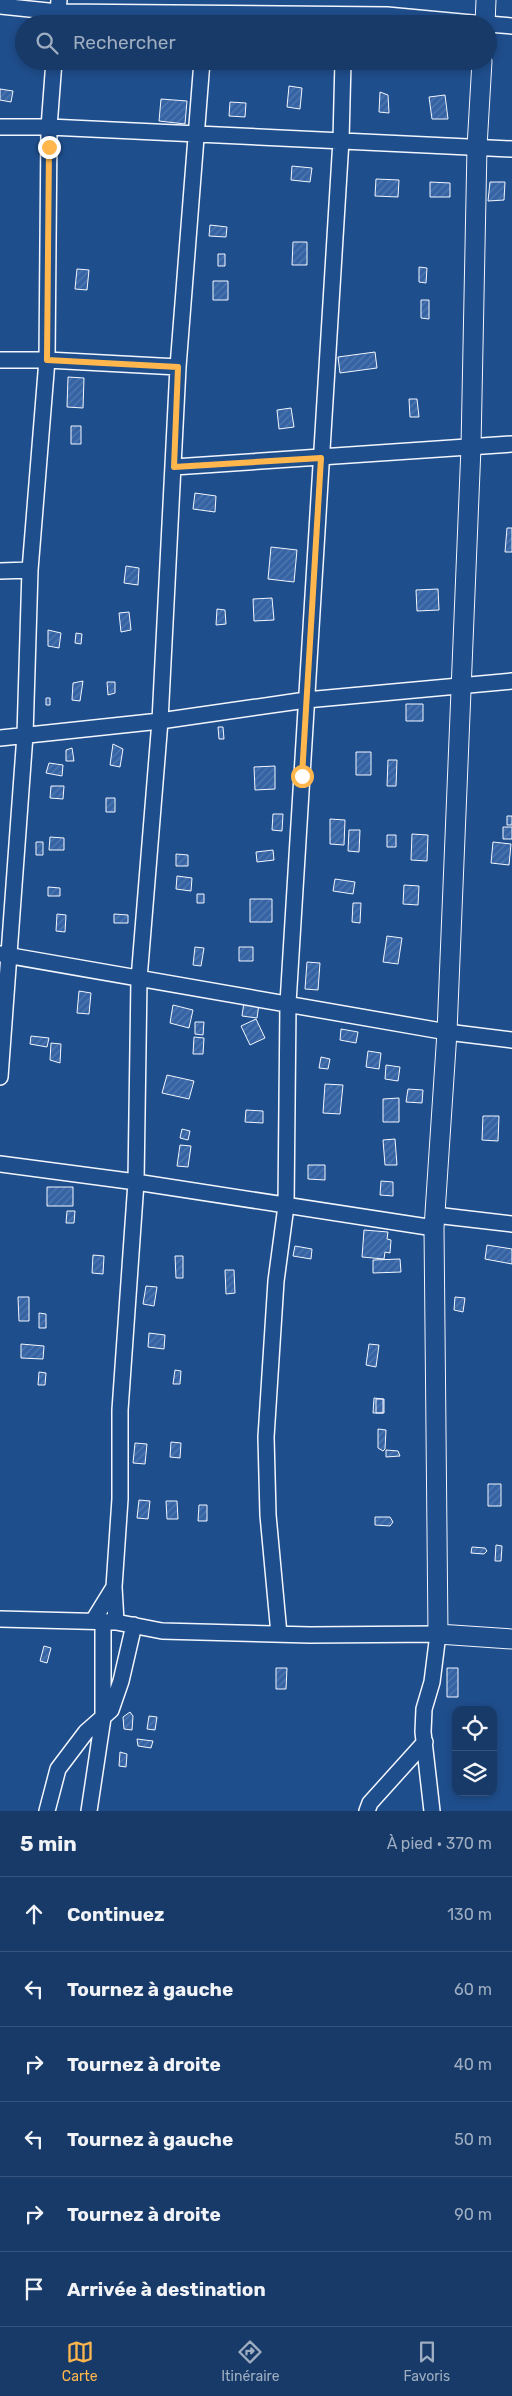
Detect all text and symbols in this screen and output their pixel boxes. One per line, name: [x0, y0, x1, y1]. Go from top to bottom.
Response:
search box: [15, 15, 497, 70]
icon: search: [33, 29, 61, 57]
text: Rechercher: [73, 31, 176, 54]
route end: [38, 136, 61, 159]
route start: [291, 765, 314, 788]
map controls: [452, 1706, 497, 1796]
button: locate: [452, 1706, 497, 1751]
button: layers: [452, 1751, 497, 1796]
text: 5 min: [20, 1831, 77, 1856]
text: À pied · 370 m: [387, 1834, 492, 1853]
icon: ahead: [20, 1900, 48, 1928]
text: Continuez: [67, 1903, 165, 1926]
text: 130 m: [447, 1905, 492, 1924]
icon: left: [20, 1975, 48, 2003]
text: Tournez à gauche: [67, 1978, 233, 2001]
text: 60 m: [454, 1980, 492, 1999]
icon: right: [20, 2050, 48, 2078]
text: Tournez à droite: [67, 2053, 221, 2076]
text: 40 m: [454, 2055, 492, 2074]
icon: left: [20, 2125, 48, 2153]
text: Tournez à gauche: [67, 2128, 233, 2151]
text: 50 m: [454, 2130, 492, 2149]
icon: right: [20, 2200, 48, 2228]
text: Tournez à droite: [67, 2203, 221, 2226]
text: 90 m: [454, 2205, 492, 2224]
icon: arrive: [20, 2275, 48, 2303]
text: Arrivée à destination: [67, 2278, 266, 2301]
tab: Carte: [62, 2338, 98, 2385]
tab: Itinéraire: [221, 2338, 280, 2385]
tab: Favoris: [403, 2338, 450, 2385]

